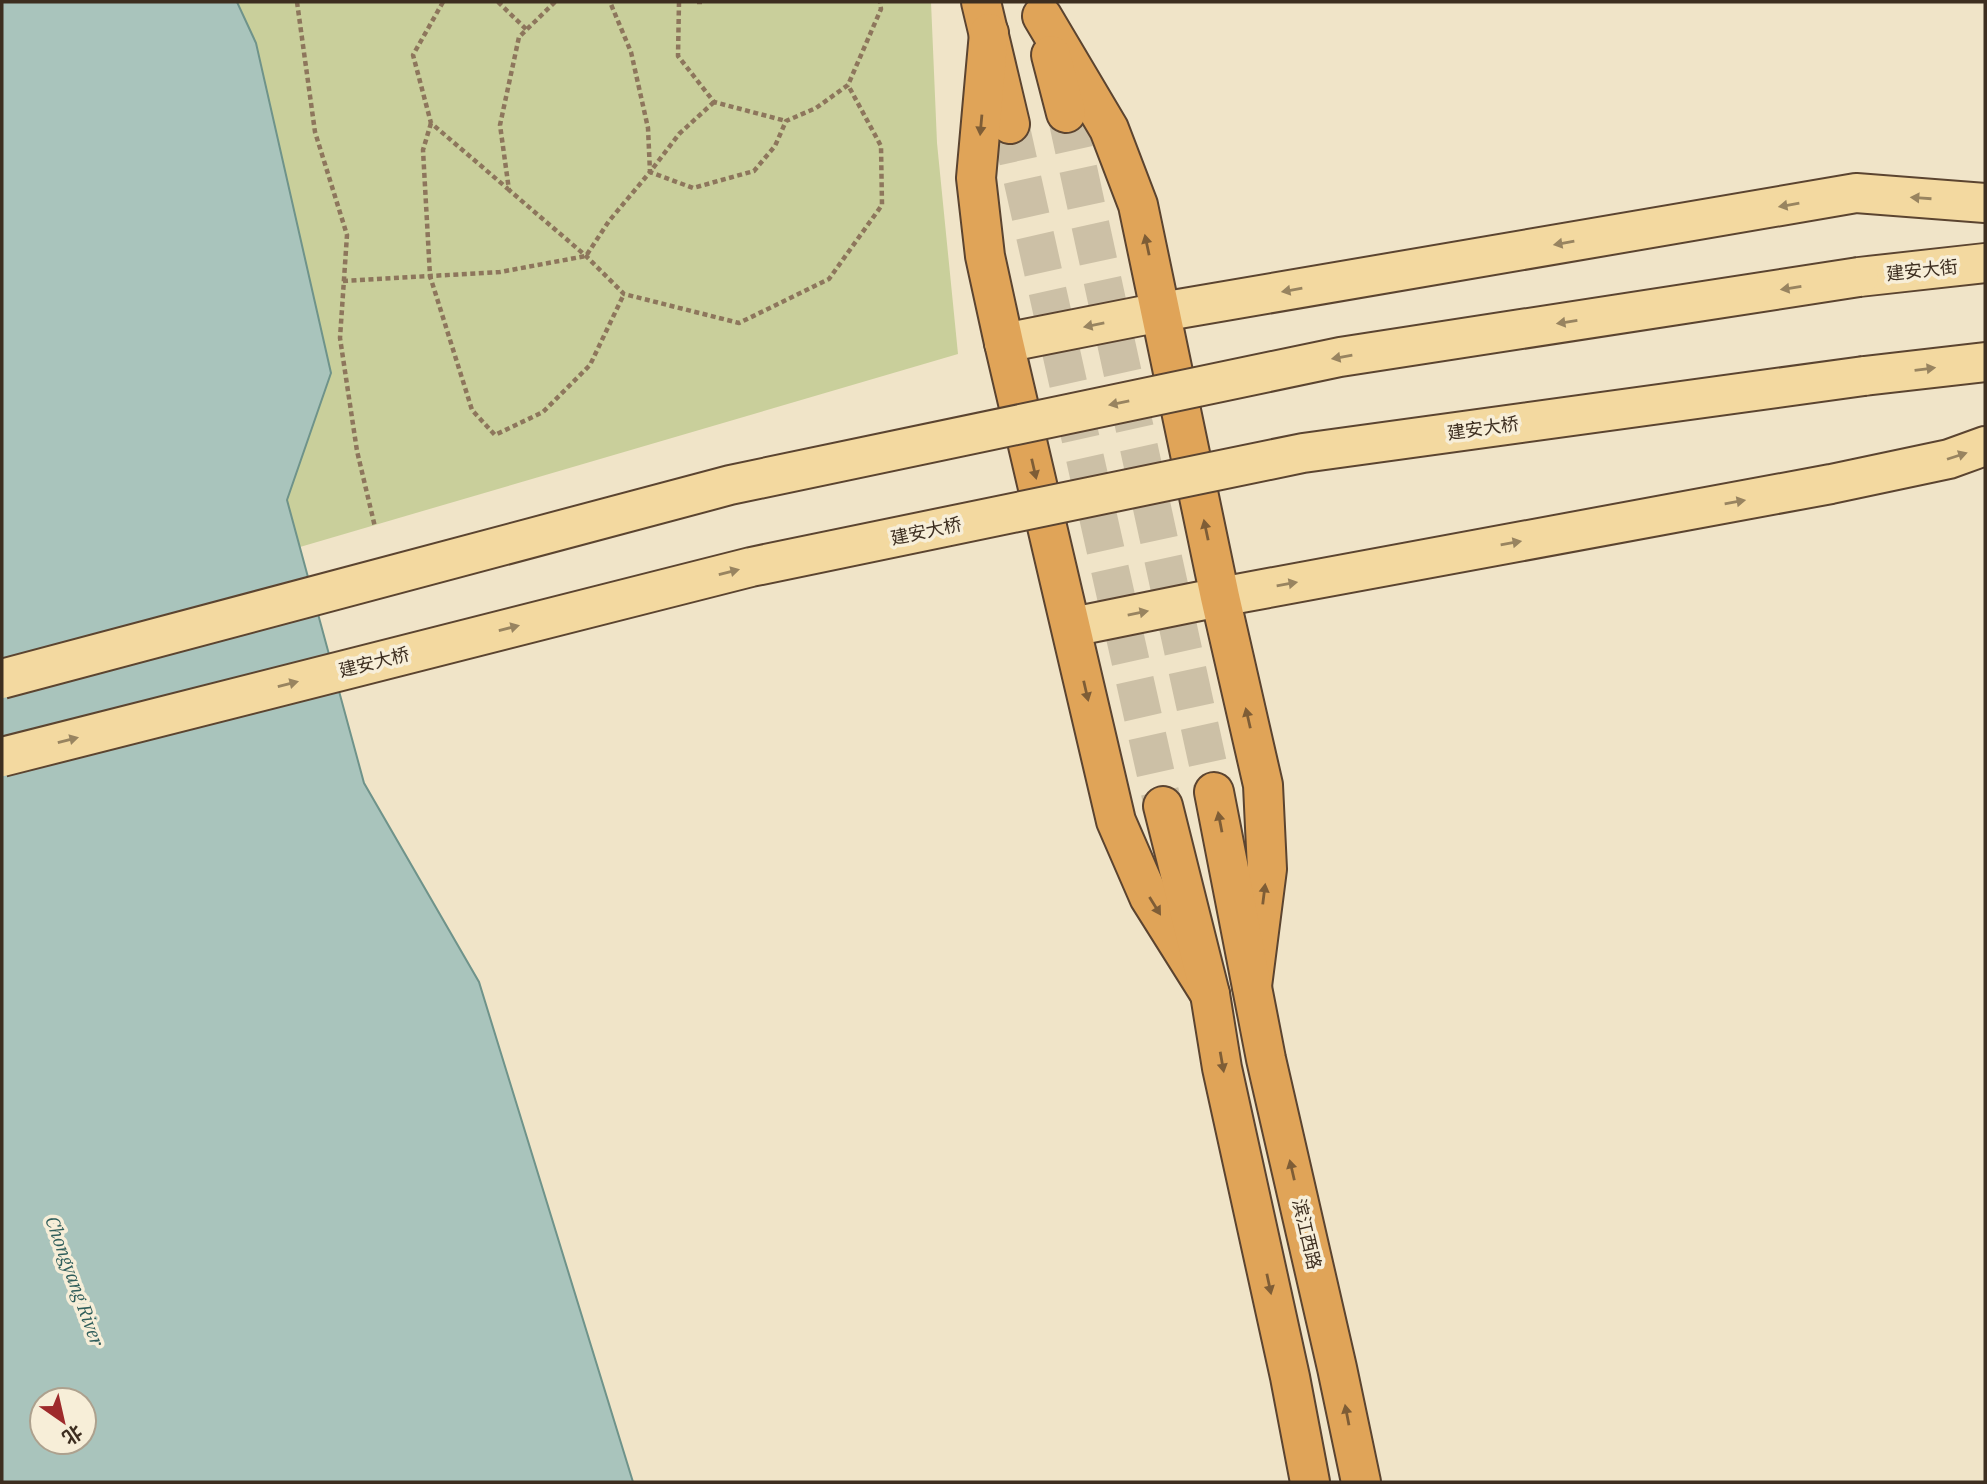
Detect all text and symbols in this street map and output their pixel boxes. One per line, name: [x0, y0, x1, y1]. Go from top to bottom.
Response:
one-way arrow: [975, 115, 986, 137]
one-way arrow: [1909, 192, 1931, 203]
one-way arrow: [1778, 200, 1800, 211]
one-way arrow: [1141, 234, 1152, 256]
one-way arrow: [1553, 238, 1575, 249]
street label: 建安大街: [1885, 255, 1959, 285]
one-way arrow: [1780, 283, 1802, 294]
one-way arrow: [1281, 285, 1303, 296]
one-way arrow: [1555, 317, 1577, 328]
one-way arrow: [1083, 320, 1105, 331]
one-way arrow: [1331, 351, 1353, 362]
one-way arrow: [1914, 364, 1936, 375]
one-way arrow: [1108, 397, 1130, 408]
street label: 建安大桥: [1446, 412, 1520, 444]
one-way arrow: [1947, 450, 1968, 460]
one-way arrow: [1029, 458, 1040, 480]
one-way arrow: [1724, 496, 1746, 507]
street label: 建安大桥: [888, 512, 964, 550]
one-way arrow: [1201, 519, 1212, 541]
one-way arrow: [1500, 537, 1522, 548]
one-way arrow: [719, 566, 741, 577]
one-way arrow: [1276, 579, 1298, 590]
one-way arrow: [1127, 608, 1149, 619]
one-way arrow: [498, 622, 520, 633]
street label: 建安大桥: [336, 642, 412, 682]
one-way arrow: [278, 678, 300, 689]
one-way arrow: [1081, 680, 1092, 702]
one-way arrow: [1242, 707, 1253, 729]
one-way arrow: [57, 734, 79, 745]
one-way arrow: [1214, 811, 1225, 833]
one-way arrow: [1258, 883, 1269, 905]
one-way arrow: [1149, 897, 1161, 916]
one-way arrow: [1216, 1051, 1227, 1073]
one-way arrow: [1286, 1158, 1297, 1180]
street label: 滨江西路: [1288, 1196, 1326, 1272]
water label: Chongyang River: [40, 1213, 110, 1350]
one-way arrow: [1264, 1273, 1275, 1295]
north arrow: [28, 1386, 98, 1456]
one-way arrow: [1342, 1404, 1353, 1426]
text: 北: [58, 1420, 87, 1450]

